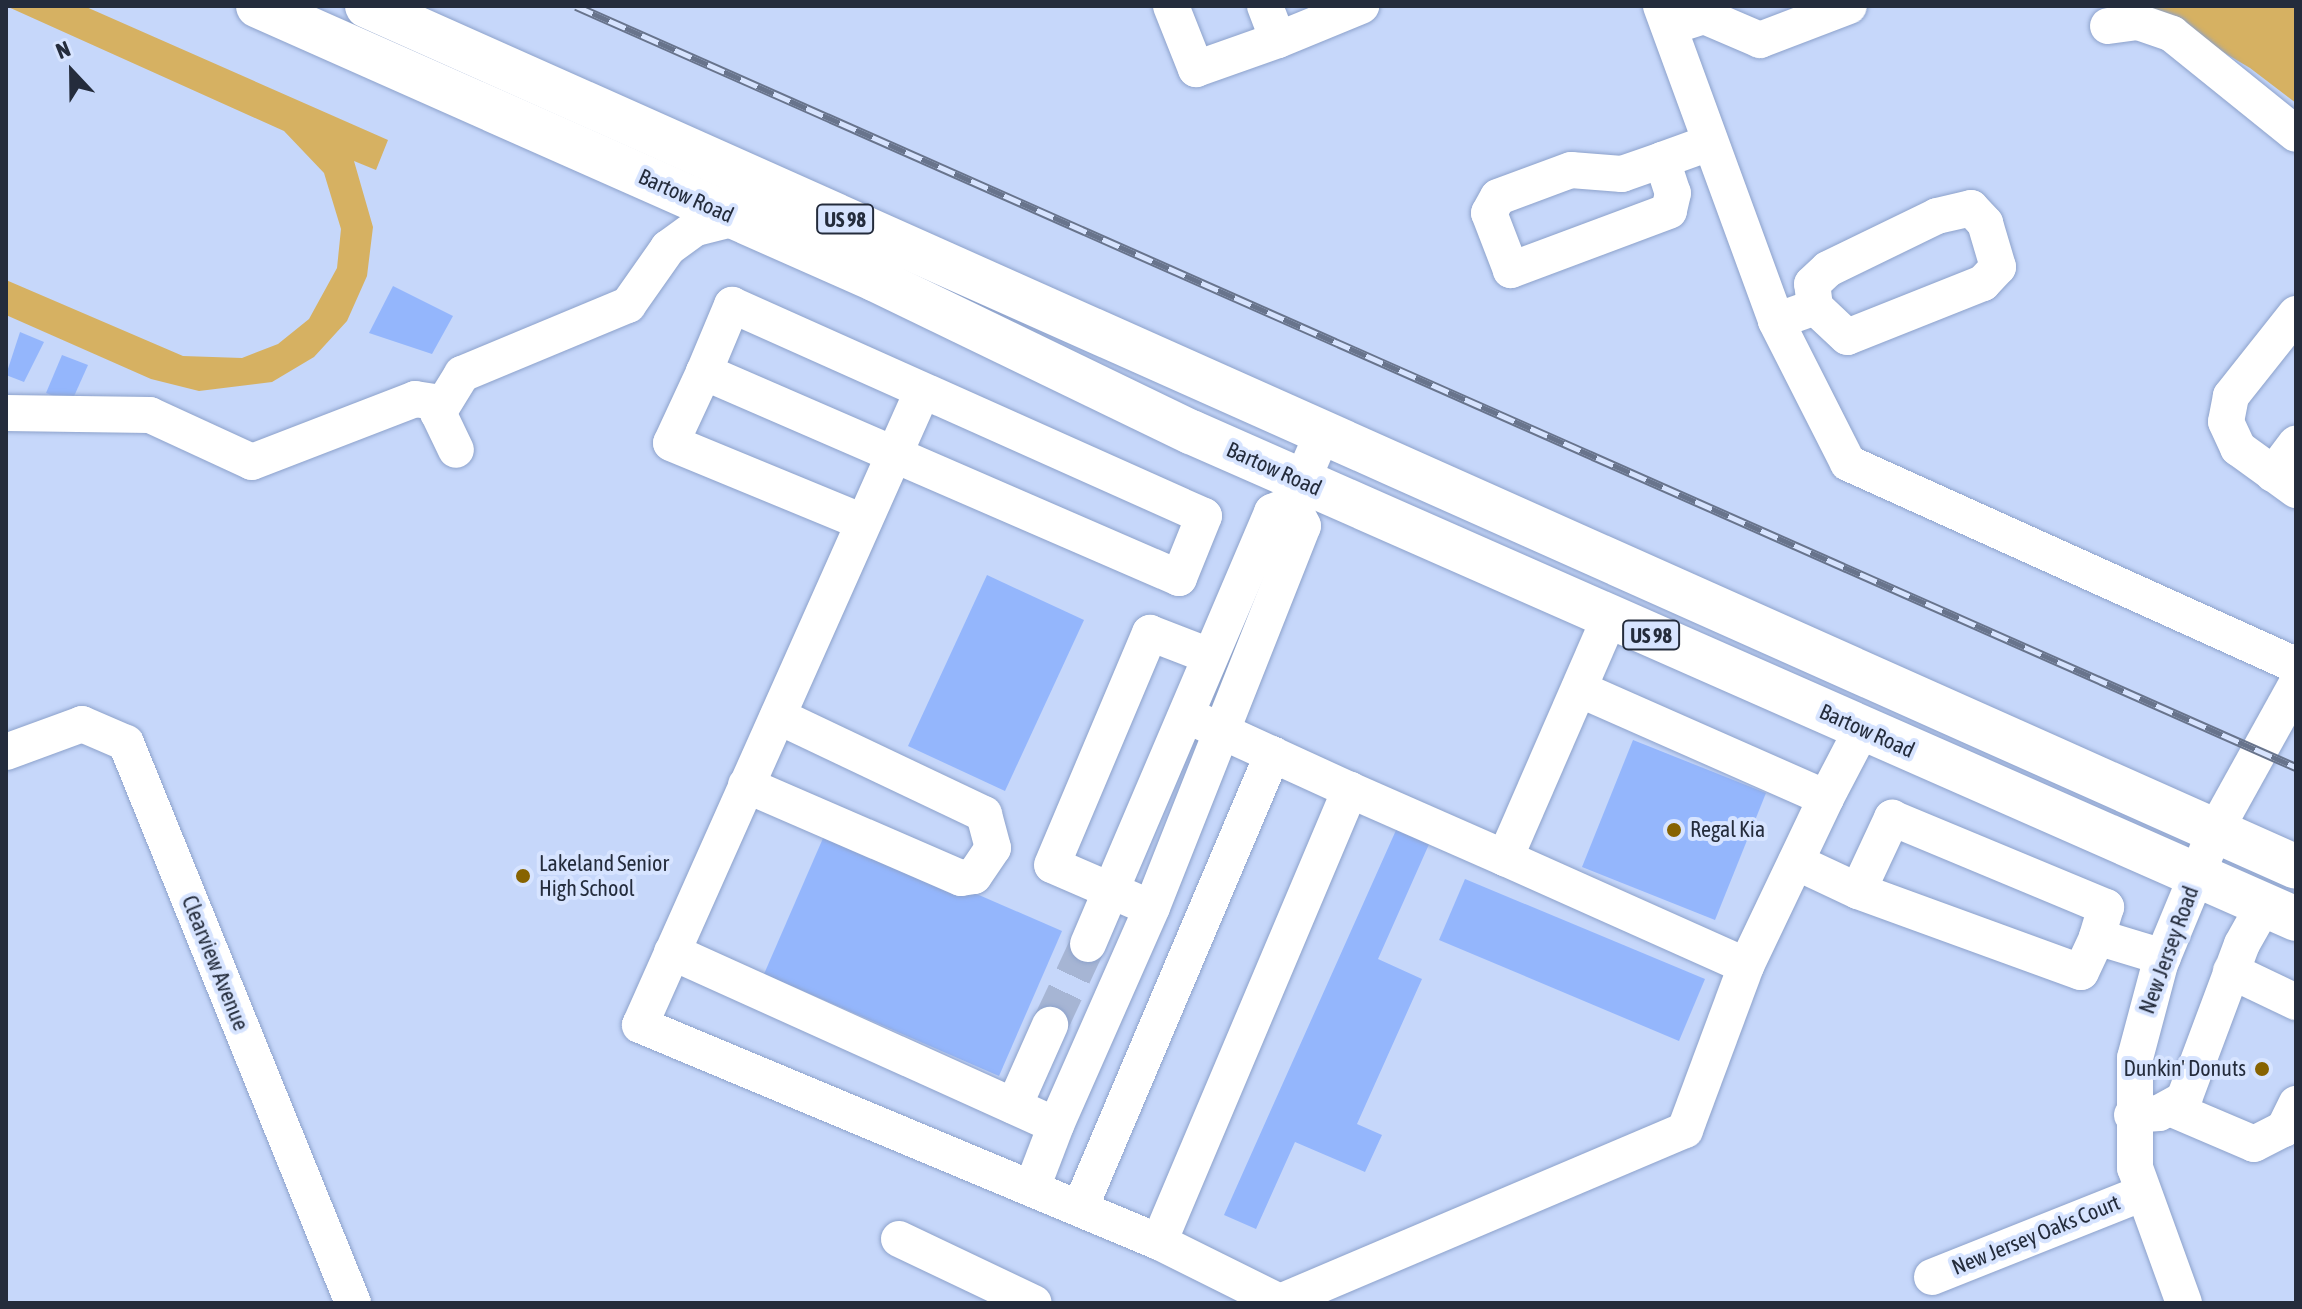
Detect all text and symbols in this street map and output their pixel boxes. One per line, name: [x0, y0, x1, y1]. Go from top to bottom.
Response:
north arrow: [32, 32, 112, 112]
text: N: [52, 35, 74, 64]
street label: Bartow Road: [634, 163, 738, 229]
road number: US 98: [815, 203, 875, 235]
street label: Bartow Road: [1222, 436, 1326, 502]
road number: US 98: [1621, 619, 1681, 651]
street label: Bartow Road: [1815, 698, 1919, 764]
place label: Regal Kia: [1690, 817, 1765, 843]
marker: Regal Kia: [1665, 821, 1683, 839]
place label: Lakeland Senior High School: [539, 850, 669, 902]
marker: Lakeland Senior High School: [514, 867, 532, 885]
street label: New Jersey Road: [2134, 883, 2204, 1017]
street label: Clearview Avenue: [176, 892, 254, 1034]
place label: Dunkin' Donuts: [2123, 1056, 2246, 1082]
marker: Dunkin' Donuts: [2253, 1060, 2271, 1078]
street label: New Jersey Oaks Court: [1948, 1189, 2124, 1281]

